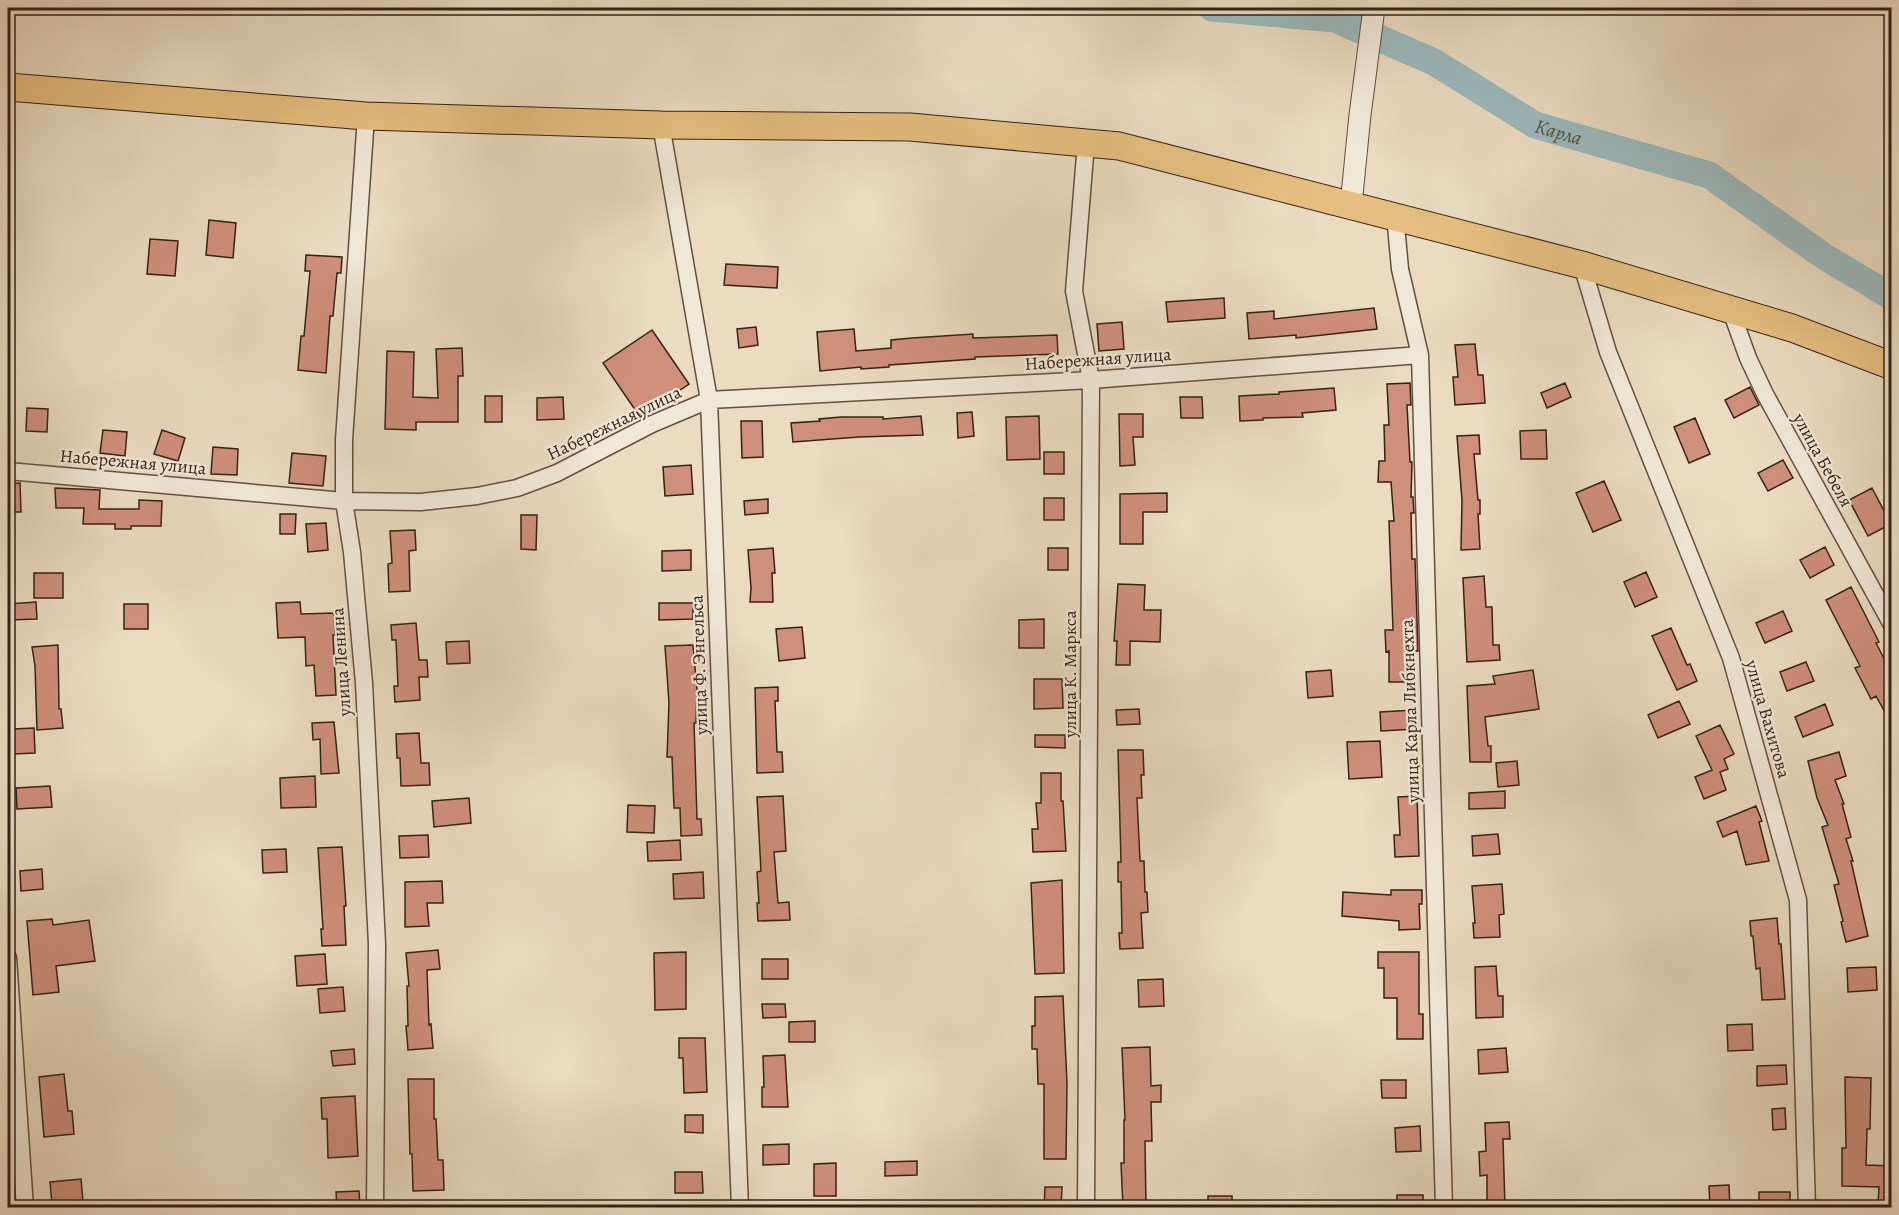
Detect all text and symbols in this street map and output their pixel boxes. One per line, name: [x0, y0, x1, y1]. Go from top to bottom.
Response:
water label: Карла: [1532, 112, 1585, 151]
street label: Набережная улица: [1024, 342, 1173, 376]
street label: Набережная улица: [543, 380, 686, 466]
street label: улица Бебеля: [1787, 408, 1859, 511]
street label: Набережная улица: [59, 444, 208, 480]
street label: улица Ф. Энгельса: [685, 594, 713, 736]
street label: улица Ленина: [325, 606, 357, 718]
street label: улица К. Маркса: [1058, 610, 1082, 739]
street label: улица Карла Либкнехта: [1395, 618, 1425, 804]
street label: улица Вахитова: [1739, 656, 1797, 782]

